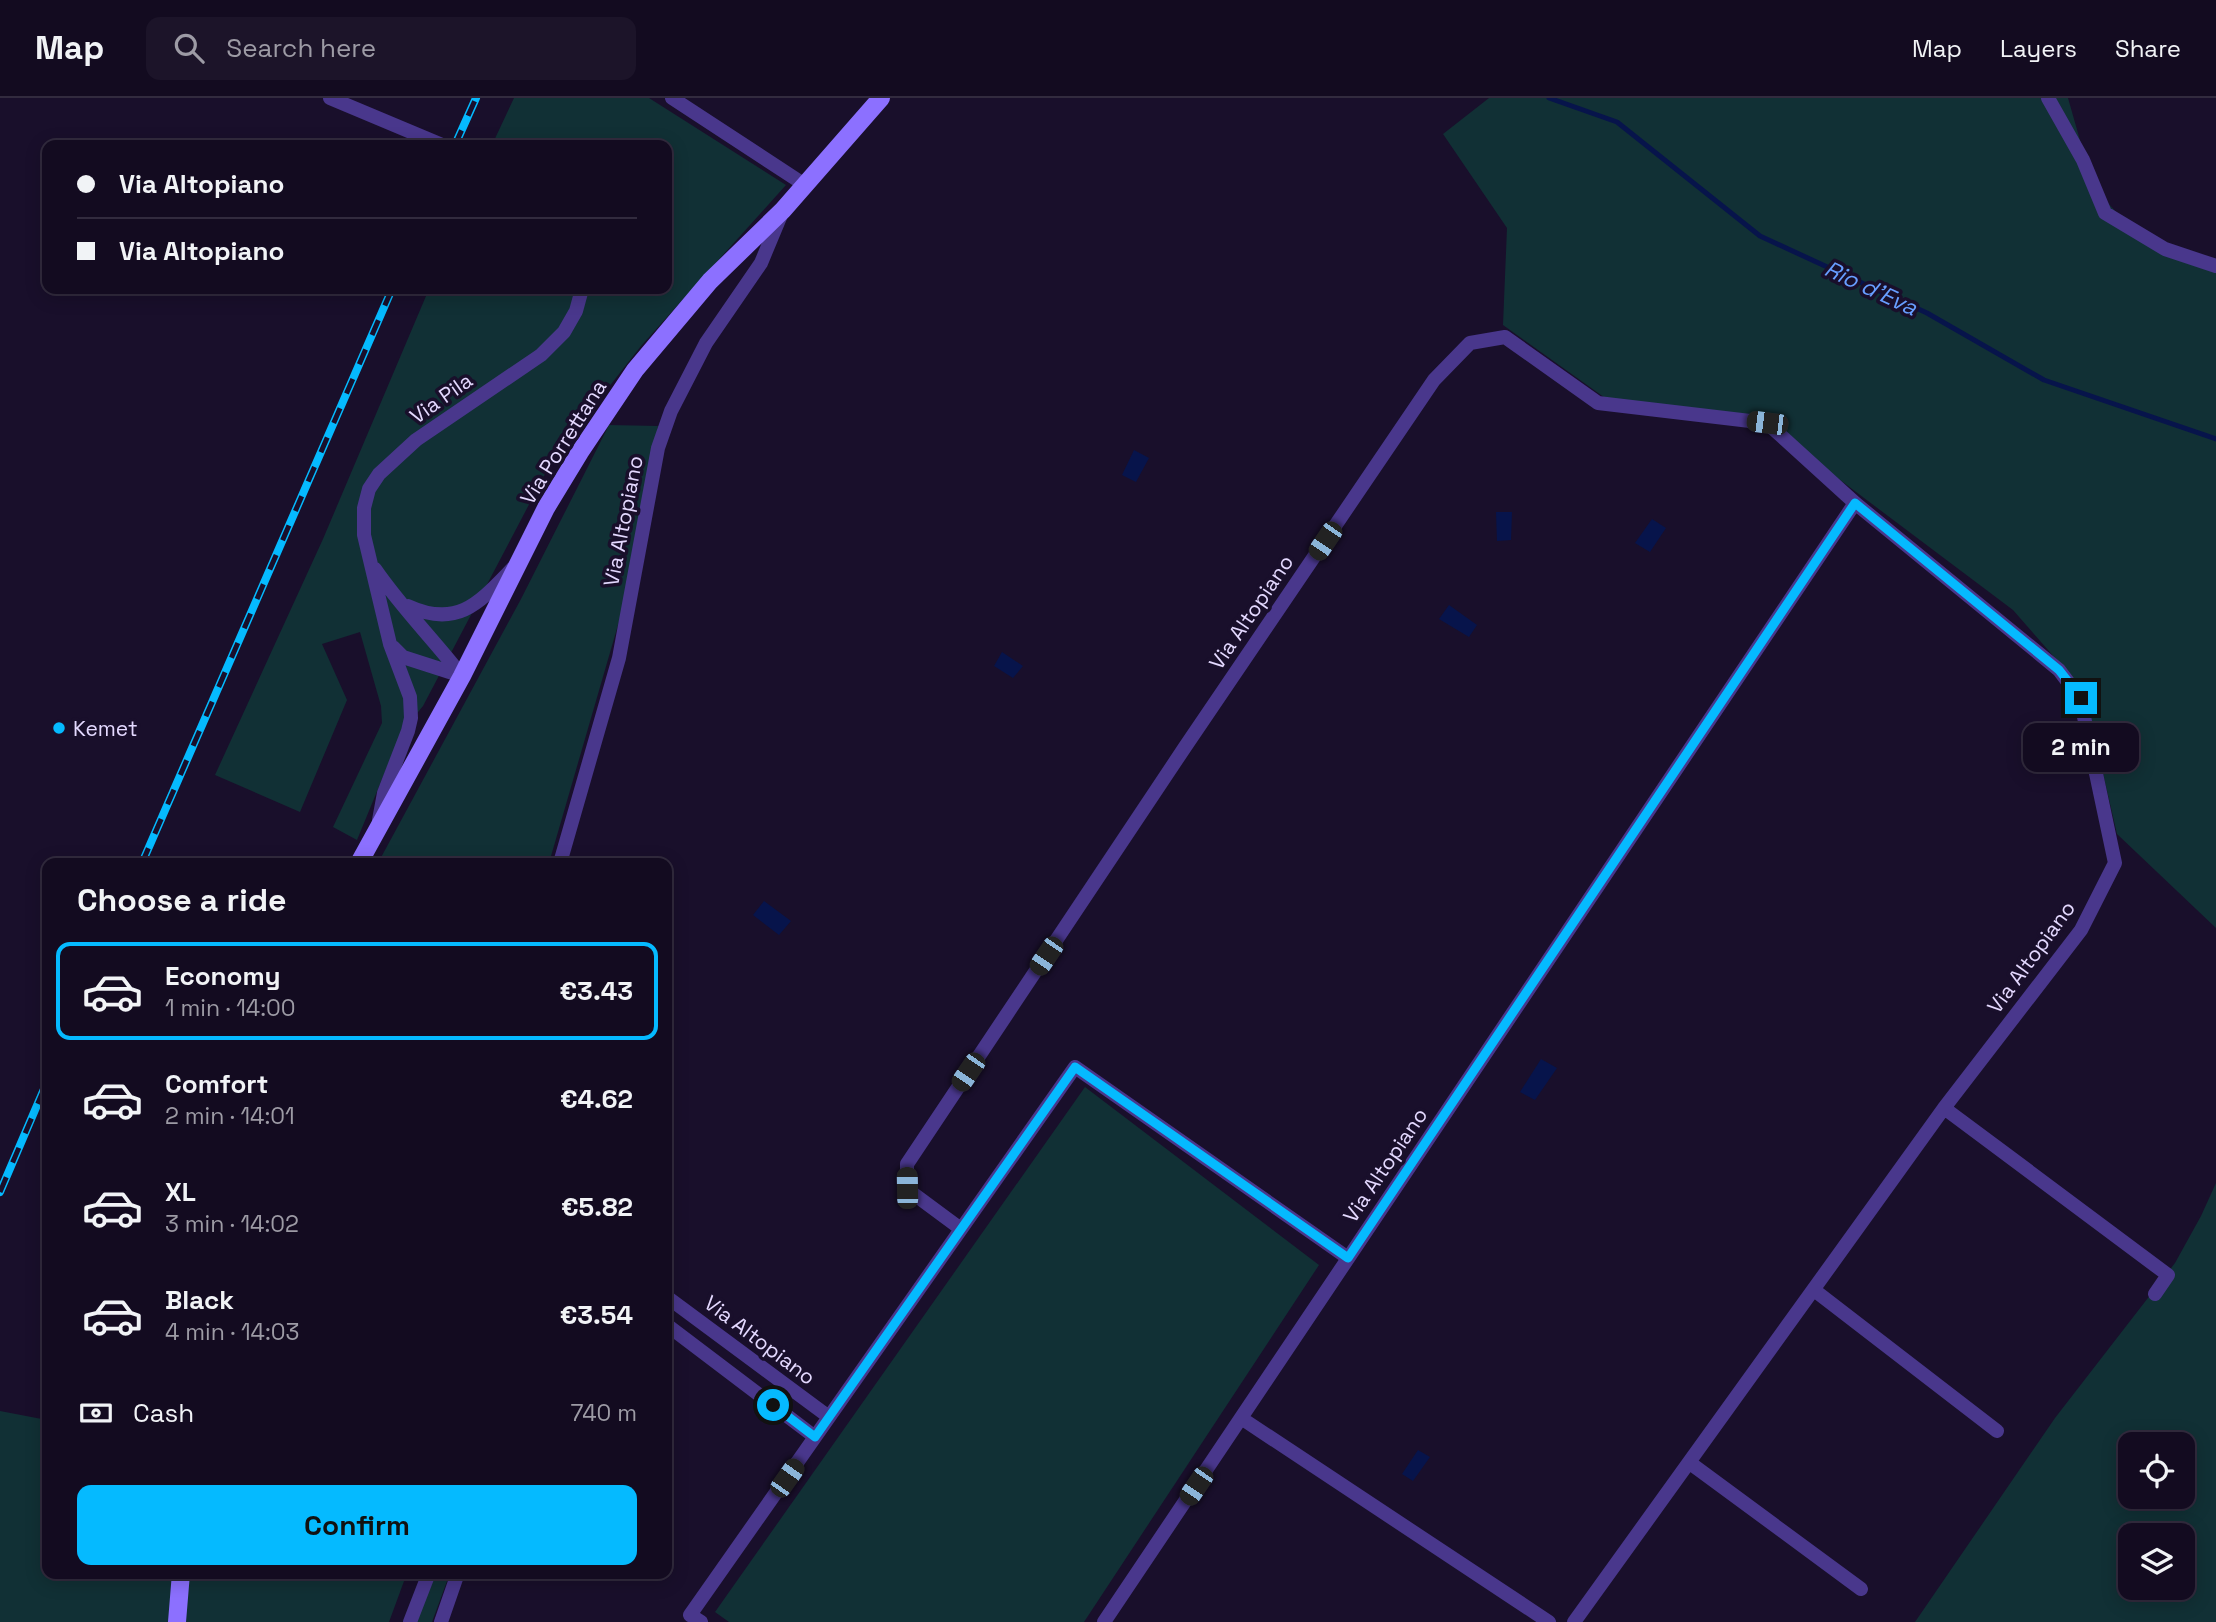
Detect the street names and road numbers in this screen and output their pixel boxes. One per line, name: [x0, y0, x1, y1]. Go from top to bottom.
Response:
street label: Via Pila: [404, 367, 478, 429]
street label: Via Porrettana: [514, 375, 612, 509]
street label: Via Altopiano: [597, 453, 649, 589]
street label: Via Altopiano: [1203, 549, 1299, 675]
street label: Via Altopiano: [1981, 895, 2081, 1019]
street label: Via Altopiano: [1337, 1102, 1433, 1228]
street label: Via Altopiano: [699, 1289, 821, 1391]

